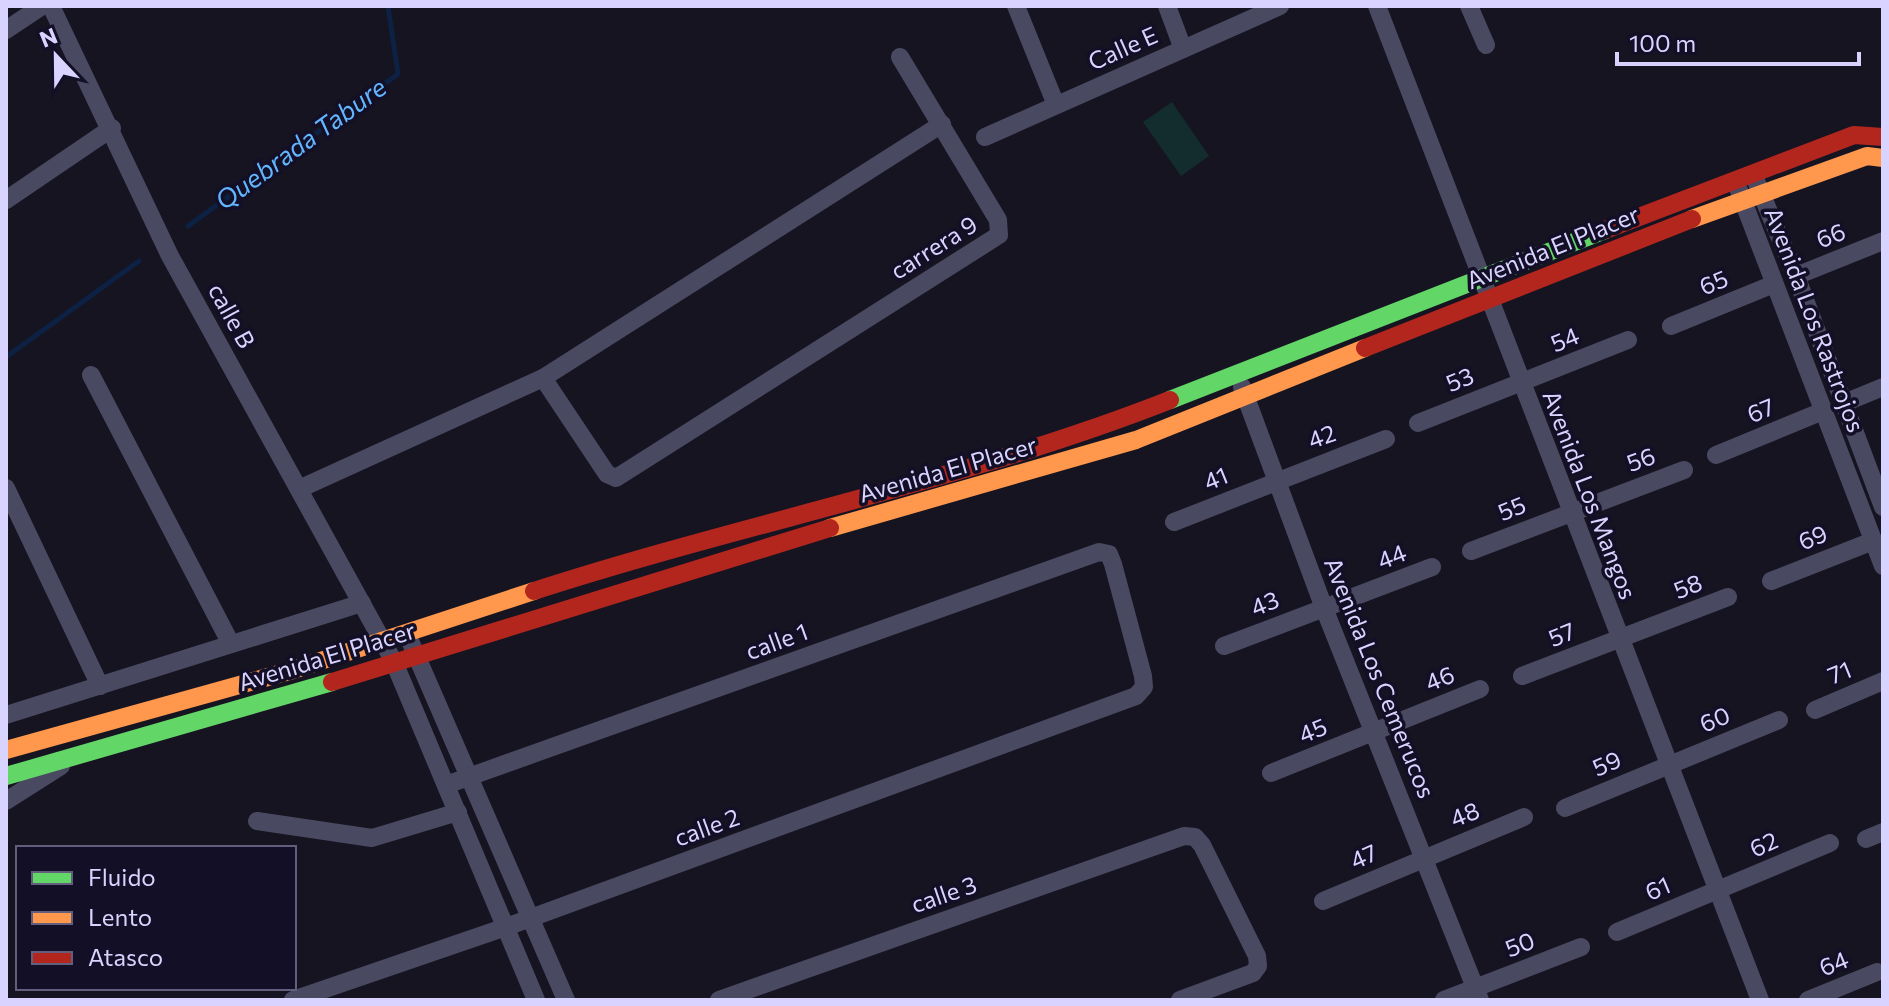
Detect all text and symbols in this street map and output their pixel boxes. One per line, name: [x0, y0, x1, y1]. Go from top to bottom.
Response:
north arrow: [16, 16, 96, 96]
scale bar: [1617, 16, 1859, 66]
street label: Calle E: [1083, 20, 1161, 76]
text: N: [36, 21, 61, 53]
text: 100 m: [1629, 28, 1696, 57]
water label: Quebrada Tabure: [209, 70, 392, 215]
street label: Avenida El Placer: [1462, 199, 1643, 294]
street label: Avenida Los Rastrojos: [1759, 203, 1872, 436]
street label: carrera 9: [884, 209, 982, 285]
street label: 66: [1811, 216, 1849, 254]
street label: 65: [1695, 263, 1732, 300]
street label: calle B: [203, 278, 262, 353]
street label: 54: [1546, 320, 1583, 357]
street label: 53: [1441, 360, 1478, 397]
street label: Avenida Los Mangos: [1537, 386, 1644, 603]
street label: 67: [1742, 391, 1778, 428]
street label: 42: [1304, 417, 1339, 454]
street label: Avenida El Placer: [855, 429, 1040, 508]
street label: 56: [1622, 440, 1659, 477]
street label: 41: [1199, 460, 1232, 496]
street label: 55: [1493, 489, 1530, 526]
street label: 69: [1794, 518, 1831, 555]
street label: 44: [1373, 537, 1410, 574]
street label: Avenida Los Cemerucos: [1319, 553, 1442, 802]
street label: 58: [1669, 567, 1706, 604]
street label: 43: [1246, 584, 1283, 621]
street label: Avenida El Placer: [234, 615, 419, 696]
street label: 57: [1544, 615, 1579, 652]
street label: calle 1: [741, 616, 812, 665]
street label: 71: [1823, 654, 1856, 689]
street label: 46: [1421, 659, 1458, 696]
street label: 60: [1695, 700, 1734, 738]
street label: 45: [1294, 711, 1331, 748]
street label: 59: [1588, 744, 1625, 782]
street label: 48: [1446, 795, 1483, 832]
street label: calle 2: [670, 801, 743, 852]
street label: 62: [1745, 825, 1782, 863]
street label: 47: [1345, 837, 1381, 874]
legend: [16, 846, 296, 990]
text: Fluido: [88, 862, 156, 891]
street label: calle 3: [907, 869, 980, 918]
street label: 61: [1640, 869, 1675, 906]
text: Lento: [88, 902, 152, 931]
street label: 50: [1501, 925, 1538, 962]
text: Atasco: [88, 942, 163, 971]
street label: 64: [1815, 944, 1852, 981]

